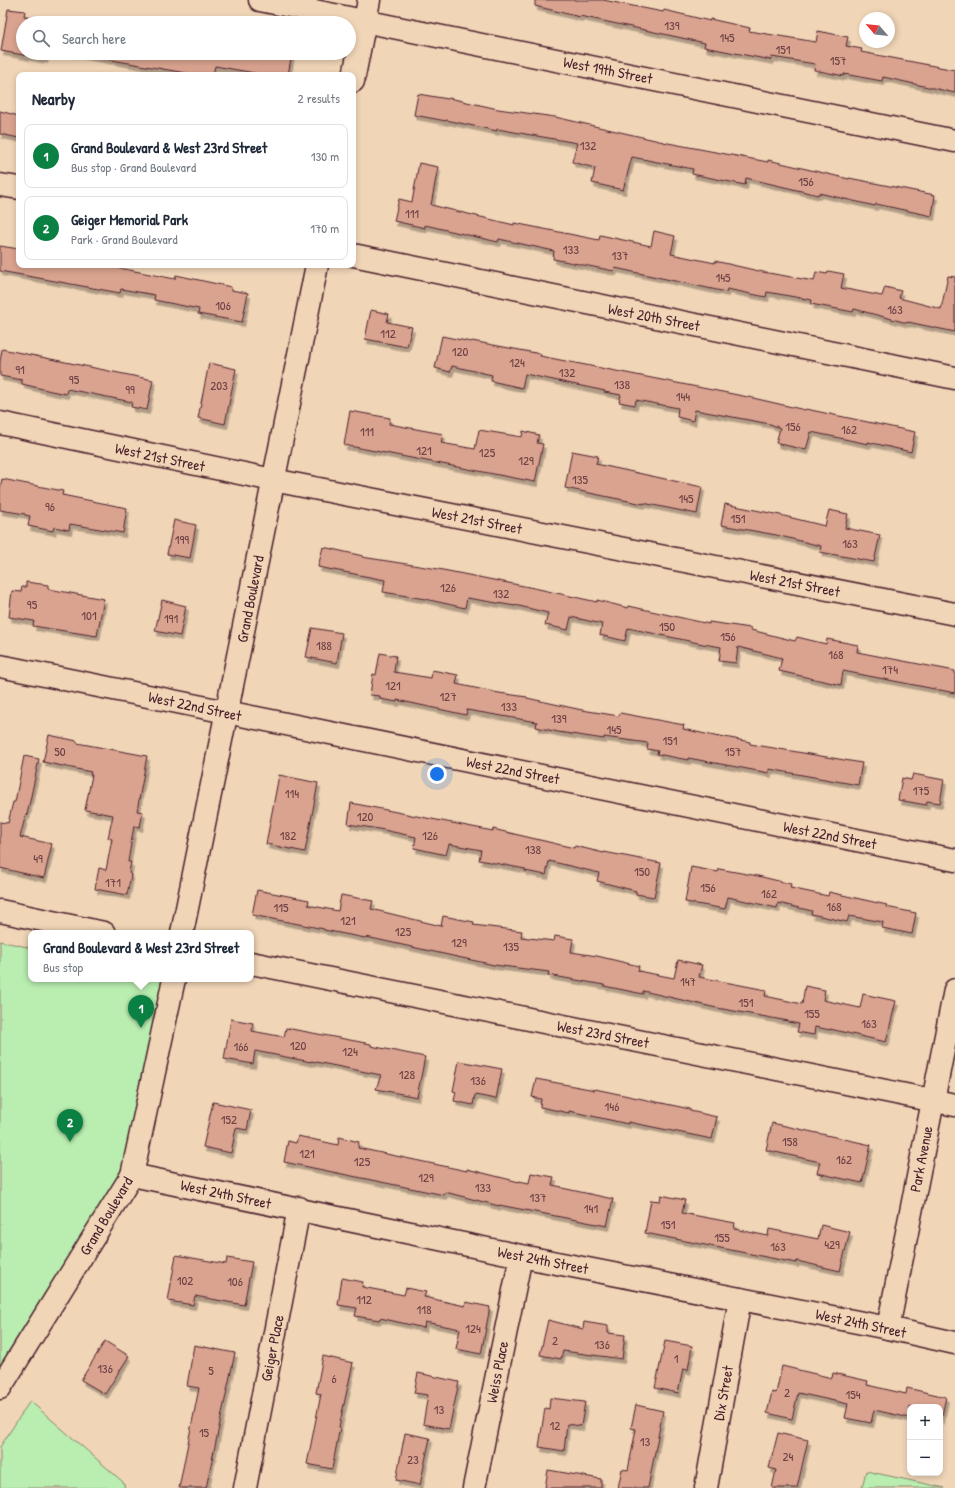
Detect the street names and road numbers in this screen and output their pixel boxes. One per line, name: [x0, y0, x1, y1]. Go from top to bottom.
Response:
street label: West 19th Street: [562, 51, 655, 89]
street label: West 20th Street: [606, 298, 703, 336]
street label: West 21st Street: [113, 437, 208, 477]
street label: West 21st Street: [430, 501, 525, 539]
street label: Grand Boulevard: [231, 554, 269, 644]
street label: West 21st Street: [748, 564, 843, 602]
street label: West 22nd Street: [147, 686, 244, 726]
street label: West 22nd Street: [465, 751, 562, 789]
street label: West 22nd Street: [782, 816, 879, 854]
street label: West 23rd Street: [555, 1015, 652, 1053]
street label: Park Avenue: [904, 1124, 938, 1194]
street label: Grand Boulevard: [74, 1173, 138, 1259]
street label: West 24th Street: [179, 1174, 274, 1214]
street label: West 24th Street: [496, 1241, 591, 1279]
street label: West 24th Street: [814, 1303, 909, 1343]
street label: Geiger Place: [255, 1313, 289, 1383]
street label: Weiss Place: [481, 1339, 513, 1405]
street label: Dix Street: [708, 1363, 738, 1422]

